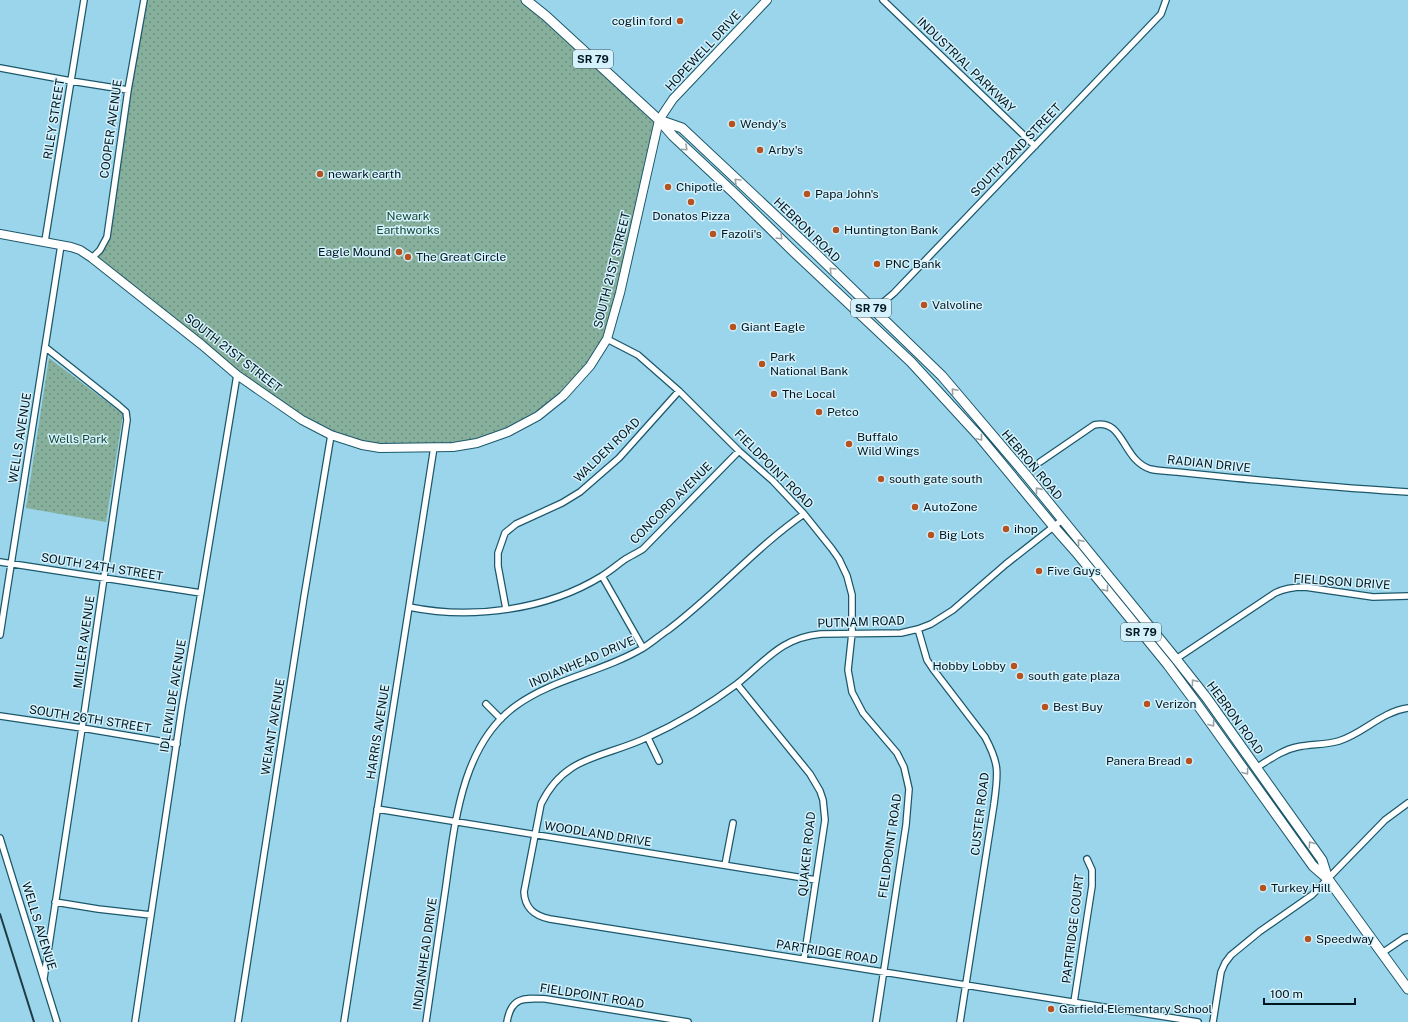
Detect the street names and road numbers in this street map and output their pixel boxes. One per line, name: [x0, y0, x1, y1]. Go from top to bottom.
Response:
street label: HOPEWELL DRIVE: [662, 8, 744, 94]
street label: INDUSTRIAL PARKWAY: [914, 15, 1018, 116]
road number: SR 79: [573, 50, 613, 68]
street label: RILEY STREET: [41, 78, 67, 160]
street label: COOPER AVENUE: [97, 79, 125, 179]
street label: SOUTH 22ND STREET: [968, 100, 1064, 200]
street label: HEBRON ROAD: [771, 195, 843, 265]
street label: SOUTH 21ST STREET: [591, 210, 633, 330]
road number: SR 79: [851, 299, 891, 317]
street label: SOUTH 21ST STREET: [182, 311, 284, 395]
street label: WELLS AVENUE: [6, 392, 34, 484]
street label: WALDEN ROAD: [571, 415, 643, 485]
street label: FIELDPOINT ROAD: [732, 427, 816, 511]
street label: HEBRON ROAD: [999, 427, 1065, 503]
street label: RADIAN DRIVE: [1166, 453, 1252, 475]
street label: CONCORD AVENUE: [627, 459, 715, 547]
street label: SOUTH 24TH STREET: [40, 550, 164, 584]
street label: FIELDSON DRIVE: [1293, 572, 1391, 592]
street label: MILLER AVENUE: [71, 594, 97, 690]
street label: PUTNAM ROAD: [817, 613, 905, 631]
road number: SR 79: [1121, 623, 1161, 641]
street label: INDIANHEAD DRIVE: [527, 633, 637, 691]
street label: IDLEWILDE AVENUE: [157, 639, 189, 753]
street label: WEIANT AVENUE: [258, 678, 288, 776]
street label: HEBRON ROAD: [1204, 679, 1266, 757]
street label: HARRIS AVENUE: [364, 684, 392, 780]
street label: SOUTH 26TH STREET: [28, 702, 152, 736]
street label: CUSTER ROAD: [968, 772, 992, 856]
street label: FIELDPOINT ROAD: [876, 793, 904, 899]
street label: QUAKER ROAD: [796, 811, 818, 897]
street label: WOODLAND DRIVE: [543, 819, 653, 849]
street label: PARTRIDGE COURT: [1059, 874, 1087, 984]
street label: WELLS AVENUE: [19, 880, 59, 972]
street label: INDIANHEAD DRIVE: [410, 897, 440, 1011]
street label: PARTRIDGE ROAD: [775, 937, 879, 967]
street label: FIELDPOINT ROAD: [539, 981, 645, 1011]

